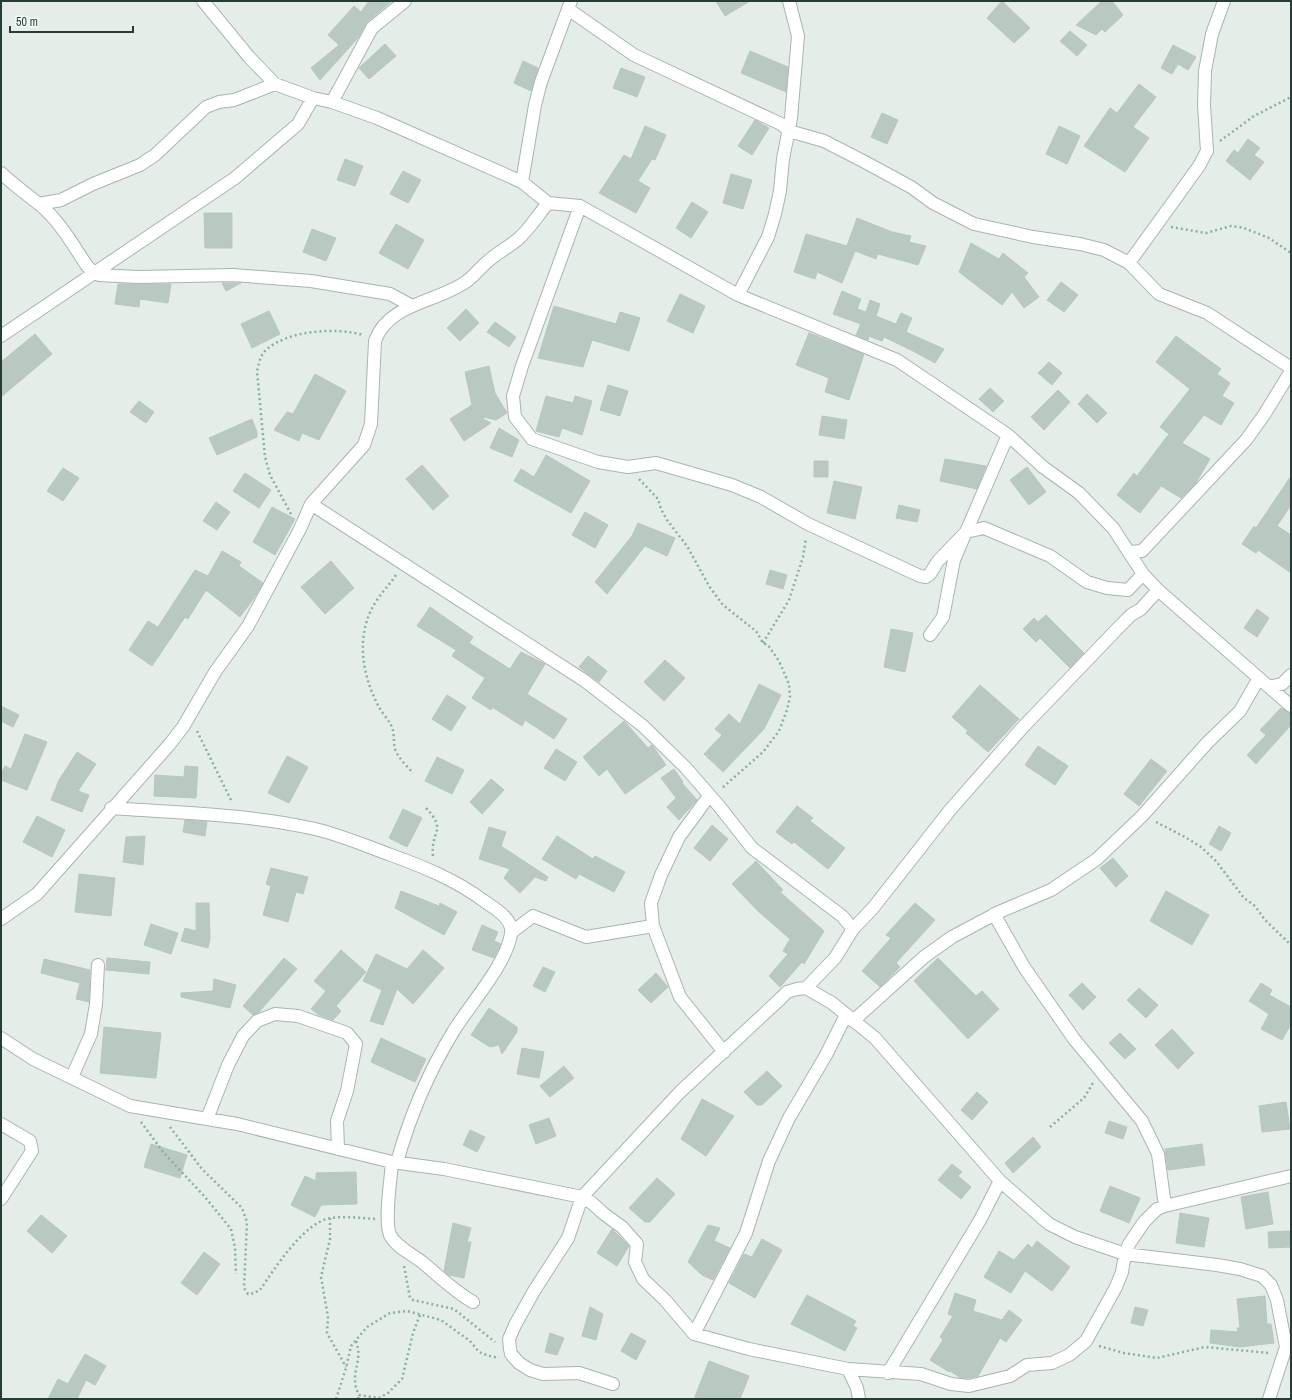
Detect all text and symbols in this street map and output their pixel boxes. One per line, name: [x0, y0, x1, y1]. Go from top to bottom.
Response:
scale bar: [10, 8, 133, 34]
text: 50 m: [16, 14, 38, 30]

